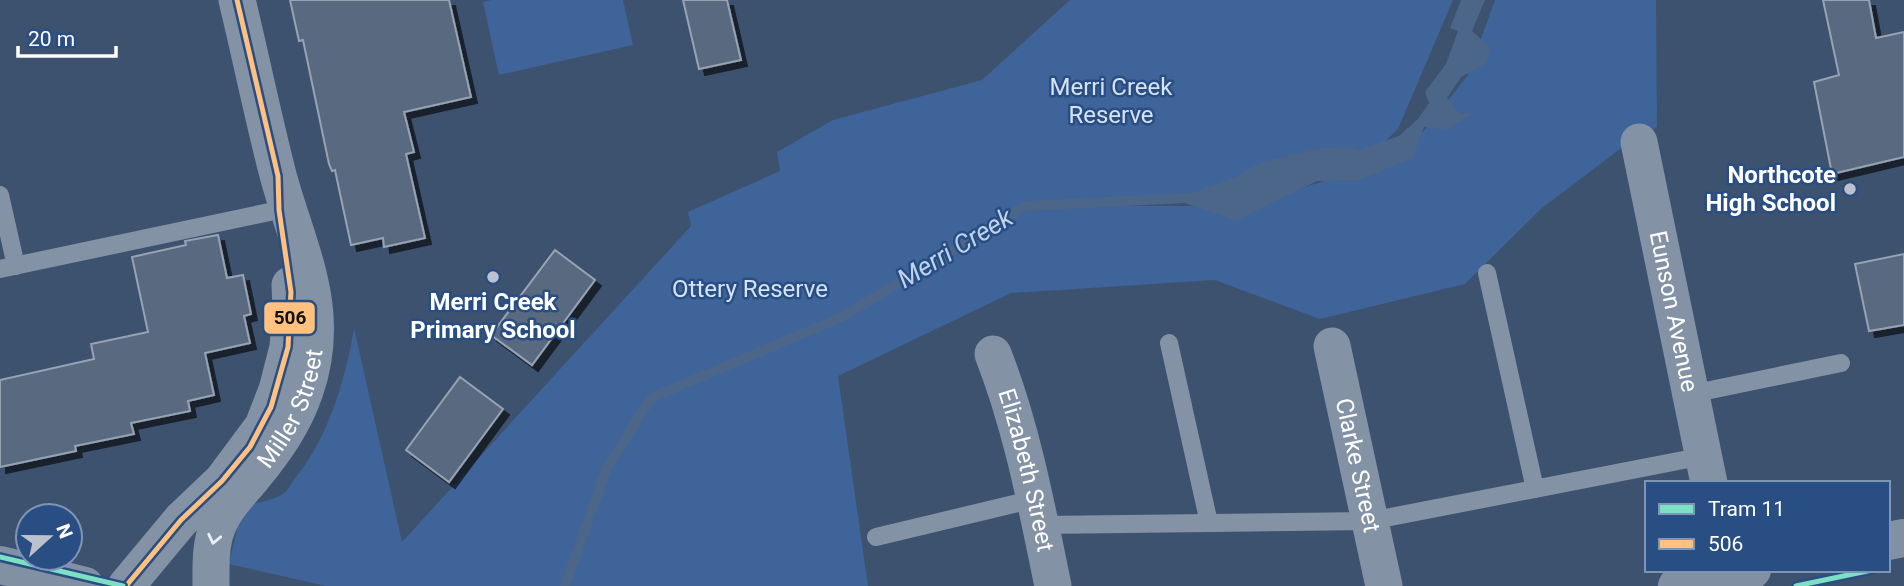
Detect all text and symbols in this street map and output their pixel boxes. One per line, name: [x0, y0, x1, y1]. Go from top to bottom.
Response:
scale bar: [18, 14, 116, 58]
text: 20 m: [28, 27, 75, 51]
park label: Merri Creek Reserve: [1050, 73, 1173, 129]
place label: Northcote High School: [1705, 161, 1836, 217]
marker: Northcote High School: [1842, 181, 1858, 197]
water label: Merri Creek: [892, 201, 1019, 294]
street label: Eunson Avenue: [1644, 228, 1704, 394]
marker: Merri Creek Primary School: [485, 269, 501, 285]
park label: Ottery Reserve: [672, 275, 828, 303]
place label: Merri Creek Primary School: [410, 288, 576, 344]
line badge: 506: [263, 301, 316, 335]
text: 506: [274, 306, 306, 329]
street label: Miller Street: [251, 347, 328, 474]
street label: Elizabeth Street: [992, 385, 1060, 554]
street label: Clarke Street: [1330, 395, 1386, 535]
legend: [1645, 481, 1890, 572]
text: Tram 11: [1708, 497, 1785, 521]
north arrow: [14, 502, 84, 572]
text: N: [51, 521, 78, 541]
text: 506: [1708, 532, 1743, 556]
one-way arrow: [208, 533, 223, 545]

